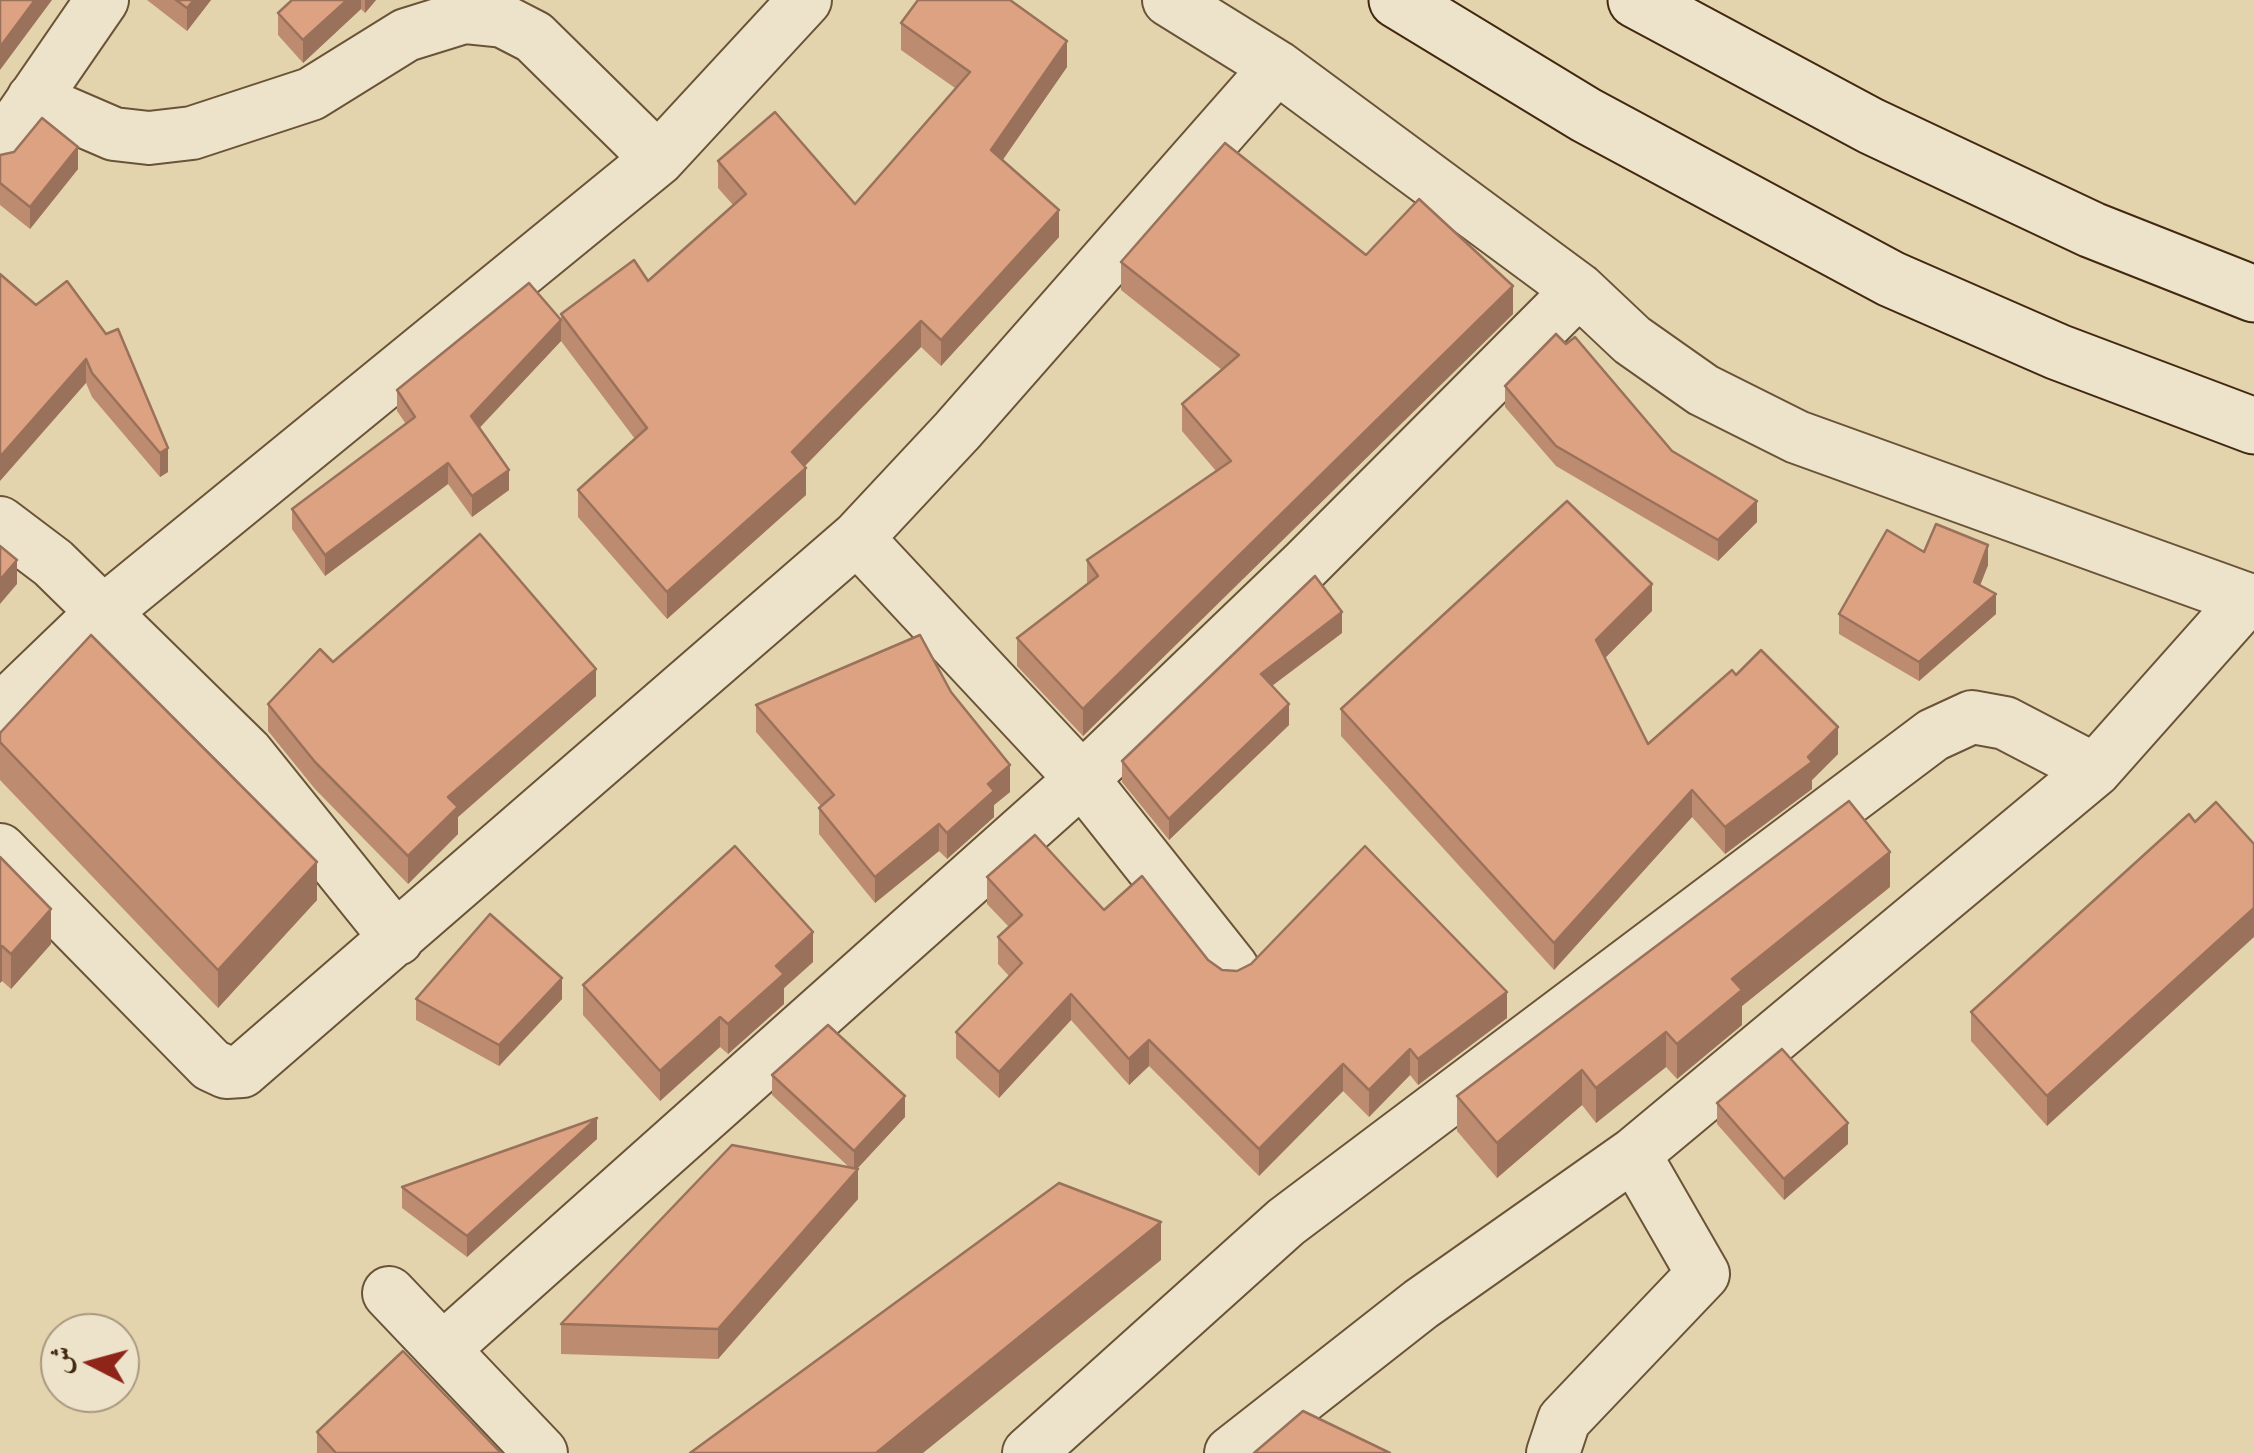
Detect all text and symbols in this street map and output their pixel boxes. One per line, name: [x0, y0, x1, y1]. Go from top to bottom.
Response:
north arrow: [40, 1313, 140, 1413]
text: ش: [43, 1344, 81, 1376]

